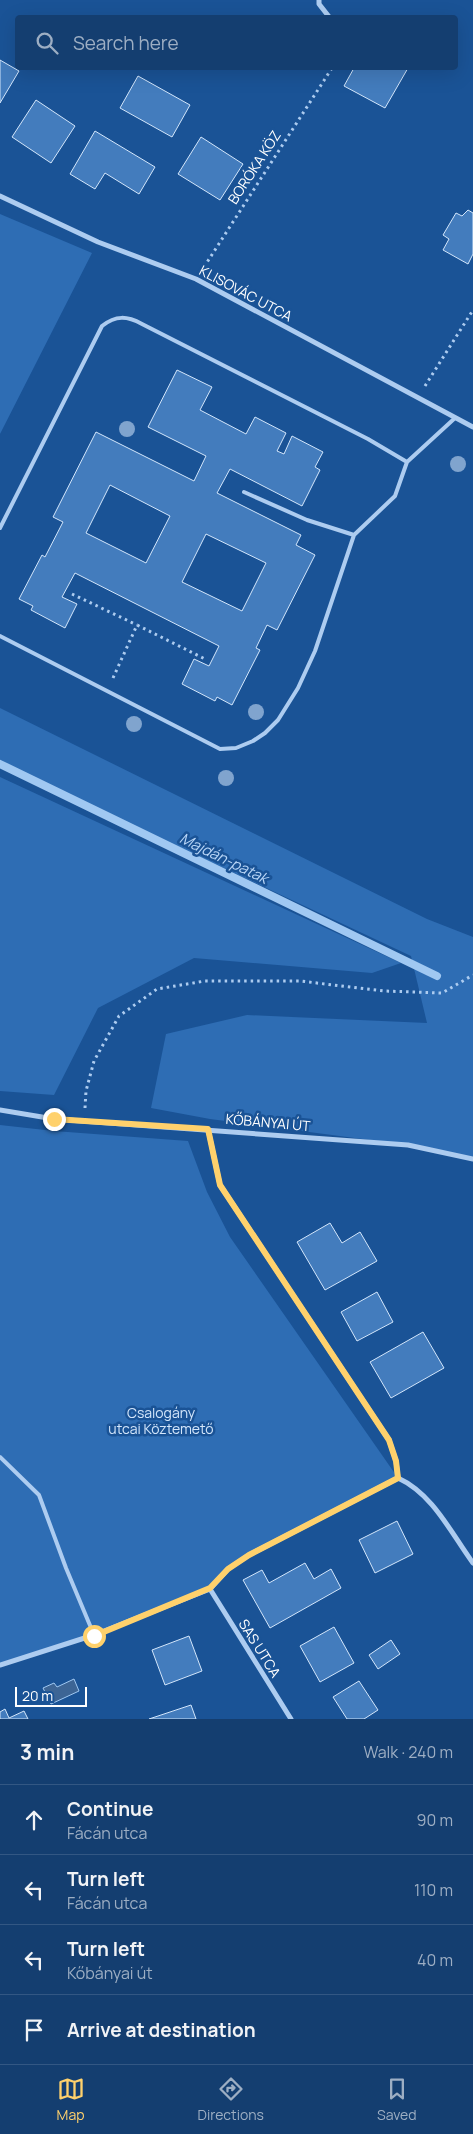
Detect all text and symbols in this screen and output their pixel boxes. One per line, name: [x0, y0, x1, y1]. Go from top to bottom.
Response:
search box: [15, 15, 458, 70]
icon: search: [33, 29, 61, 57]
text: Search here: [73, 30, 179, 56]
street label: BORÓKA KÖZ: [223, 127, 285, 207]
street label: KLISOVÁC UTCA: [196, 260, 296, 326]
water label: Majdán-patak: [176, 827, 274, 890]
route end: [43, 1108, 66, 1131]
street label: KŐBÁNYAI ÚT: [225, 1109, 312, 1135]
park label: Csalogány utcai Köztemető: [108, 1403, 214, 1438]
street label: SAS UTCA: [235, 1615, 285, 1681]
route start: [83, 1625, 106, 1648]
scale bar: [15, 1684, 88, 1707]
text: 20 m: [22, 1686, 53, 1705]
text: 3 min: [20, 1738, 74, 1766]
text: Walk · 240 m: [363, 1741, 453, 1763]
text: Continue: [67, 1796, 153, 1822]
icon: ahead: [20, 1806, 48, 1834]
text: 90 m: [417, 1809, 453, 1831]
text: Fácán utca: [67, 1822, 147, 1844]
text: Turn left: [67, 1866, 145, 1892]
icon: left: [20, 1876, 48, 1904]
text: 110 m: [414, 1879, 453, 1901]
text: Fácán utca: [67, 1892, 147, 1914]
text: Turn left: [67, 1936, 145, 1962]
icon: left: [20, 1946, 48, 1974]
text: 40 m: [417, 1949, 453, 1971]
text: Kőbányai út: [67, 1962, 153, 1984]
icon: arrive: [20, 2016, 48, 2044]
text: Arrive at destination: [67, 2017, 256, 2043]
tab: Map: [57, 2075, 85, 2124]
tab: Directions: [198, 2075, 264, 2124]
tab: Saved: [377, 2075, 416, 2124]

